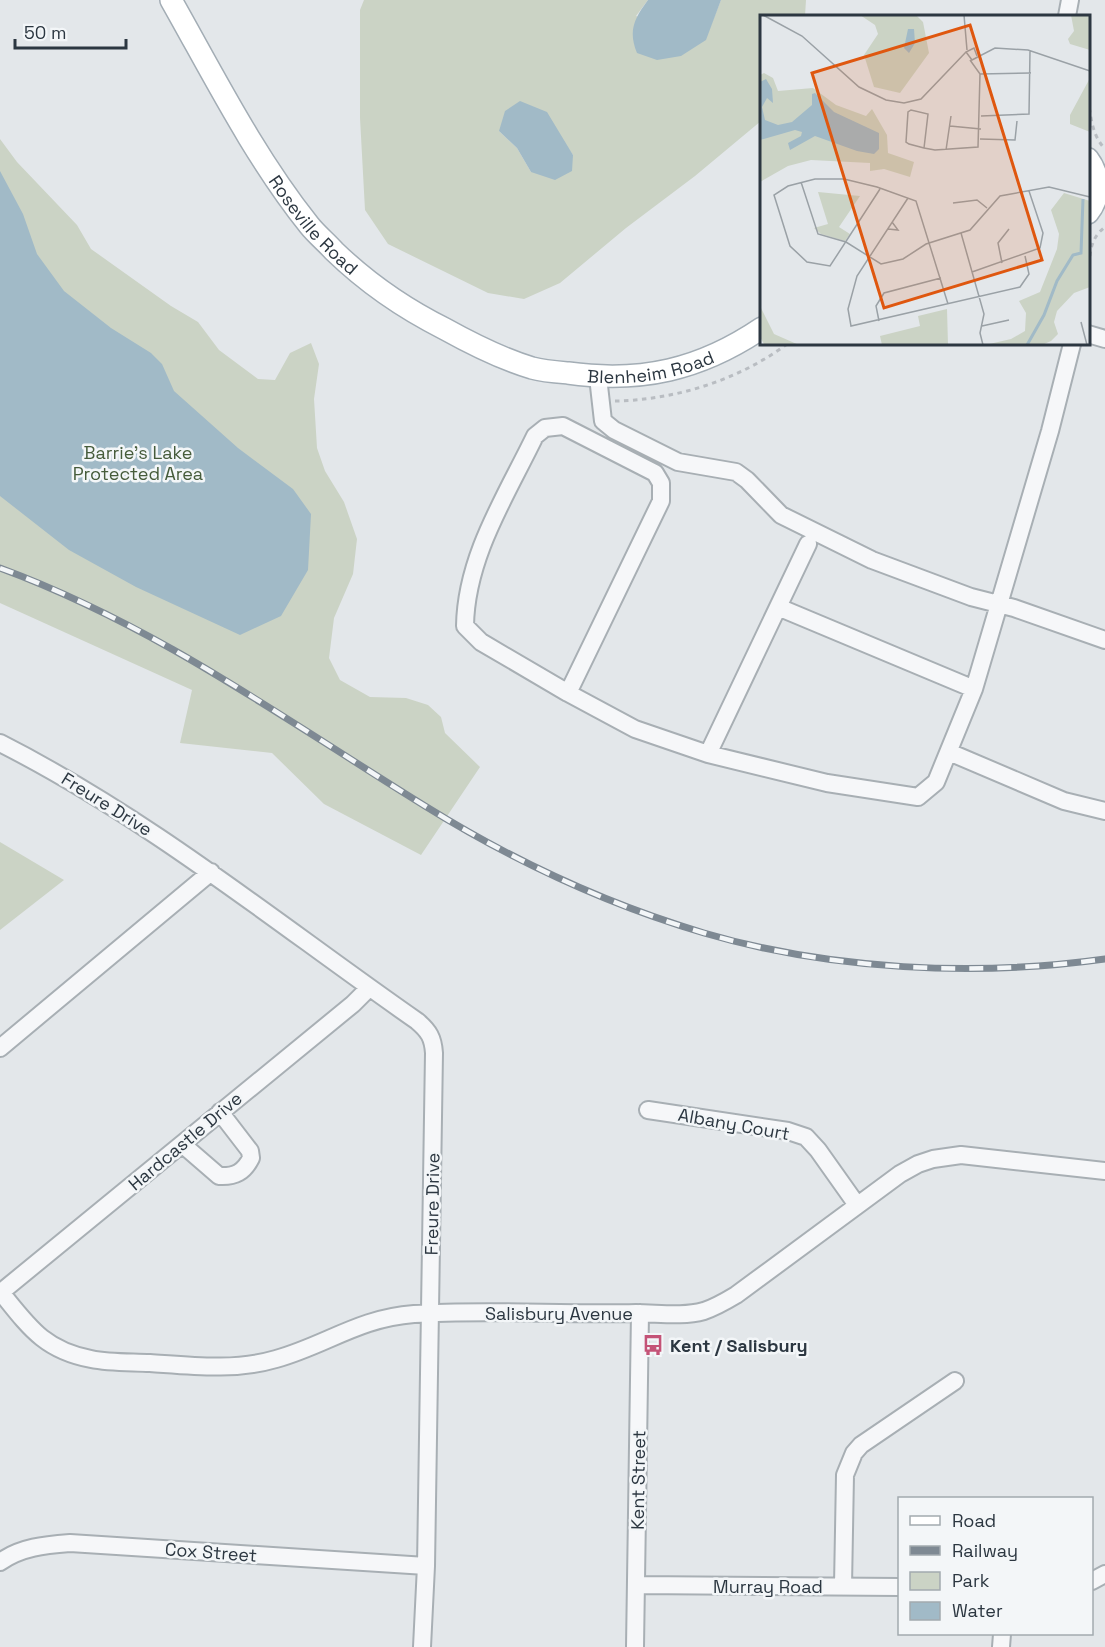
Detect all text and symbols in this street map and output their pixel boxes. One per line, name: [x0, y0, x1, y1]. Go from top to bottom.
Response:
scale bar: [15, 12, 126, 50]
inset map: [760, 15, 1090, 345]
text: 50 m: [24, 21, 66, 44]
street label: Roseville Road: [264, 170, 363, 279]
street label: Blenheim Road: [587, 345, 717, 388]
park label: Barrie's Lake Protected Area: [73, 441, 203, 485]
street label: Freure Drive: [57, 767, 157, 841]
street label: Hardcastle Drive: [123, 1087, 247, 1195]
street label: Albany Court: [676, 1103, 792, 1145]
street label: Freure Drive: [420, 1152, 444, 1256]
street label: Salisbury Avenue: [485, 1302, 633, 1325]
bus stop icon: Kent / Salisbury: [641, 1333, 665, 1357]
place label: Kent / Salisbury: [670, 1334, 808, 1357]
street label: Kent Street: [626, 1430, 650, 1530]
legend: [898, 1497, 1093, 1635]
text: Road: [952, 1509, 996, 1532]
street label: Cox Street: [164, 1537, 258, 1567]
text: Railway: [952, 1539, 1018, 1562]
text: Park: [952, 1569, 990, 1592]
street label: Murray Road: [713, 1575, 823, 1598]
text: Water: [952, 1599, 1003, 1622]

